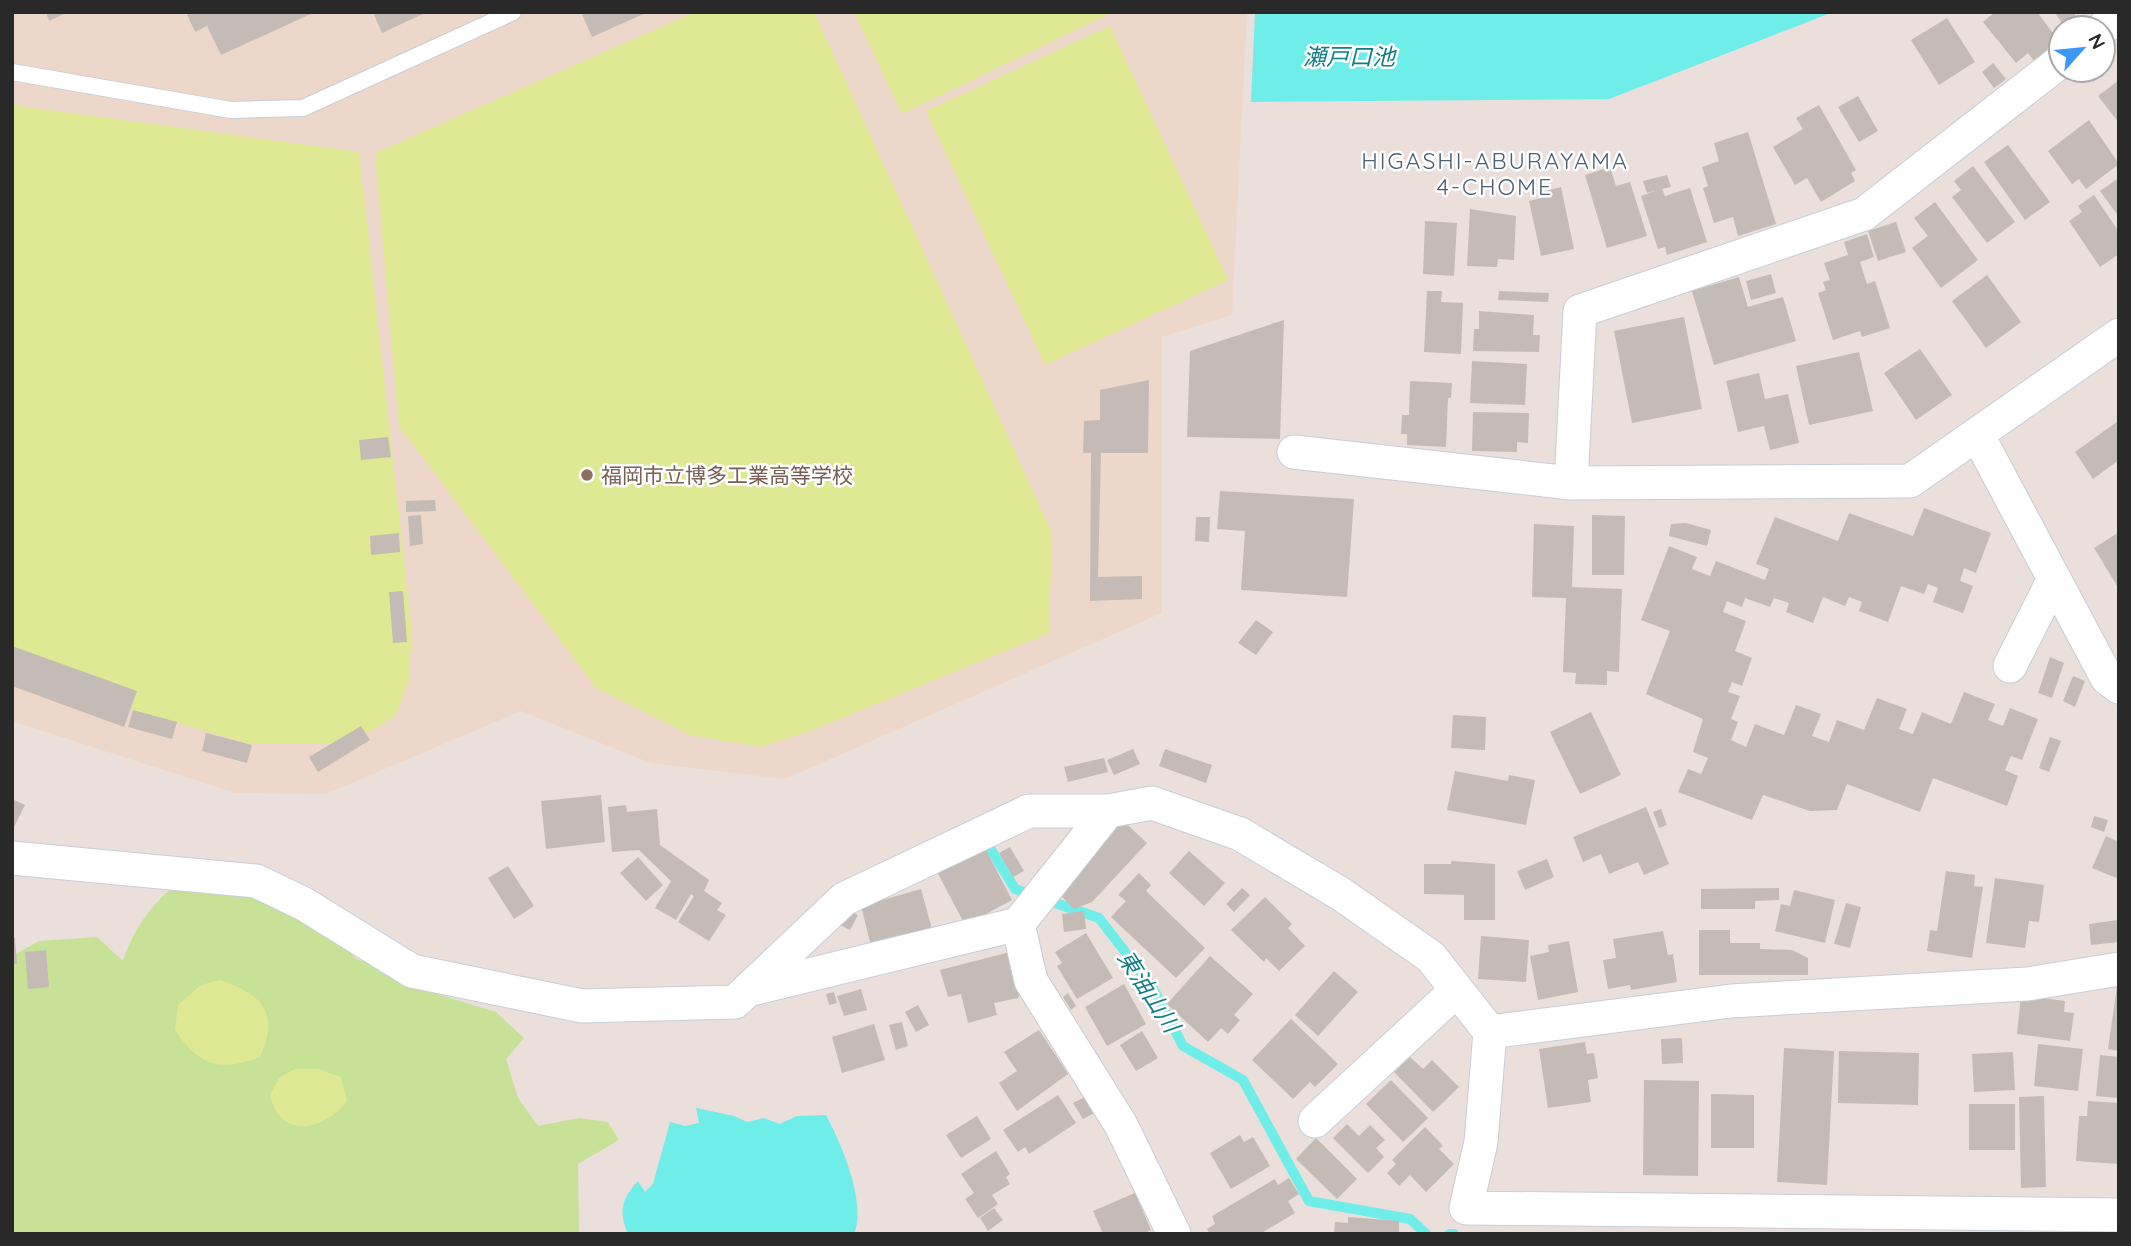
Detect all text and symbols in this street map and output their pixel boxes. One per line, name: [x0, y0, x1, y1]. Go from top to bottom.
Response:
north arrow: [2047, 14, 2117, 84]
text: N: [2083, 30, 2111, 53]
water label: 瀬戸口池: [1303, 42, 1397, 71]
district label: HIGASHI-ABURAYAMA 4-CHOME: [1361, 146, 1629, 201]
place label: 福岡市立博多工業高等学校: [601, 462, 853, 488]
marker: 福岡市立博多工業高等学校: [579, 467, 595, 483]
water label: 東油山川: [1112, 945, 1188, 1040]

